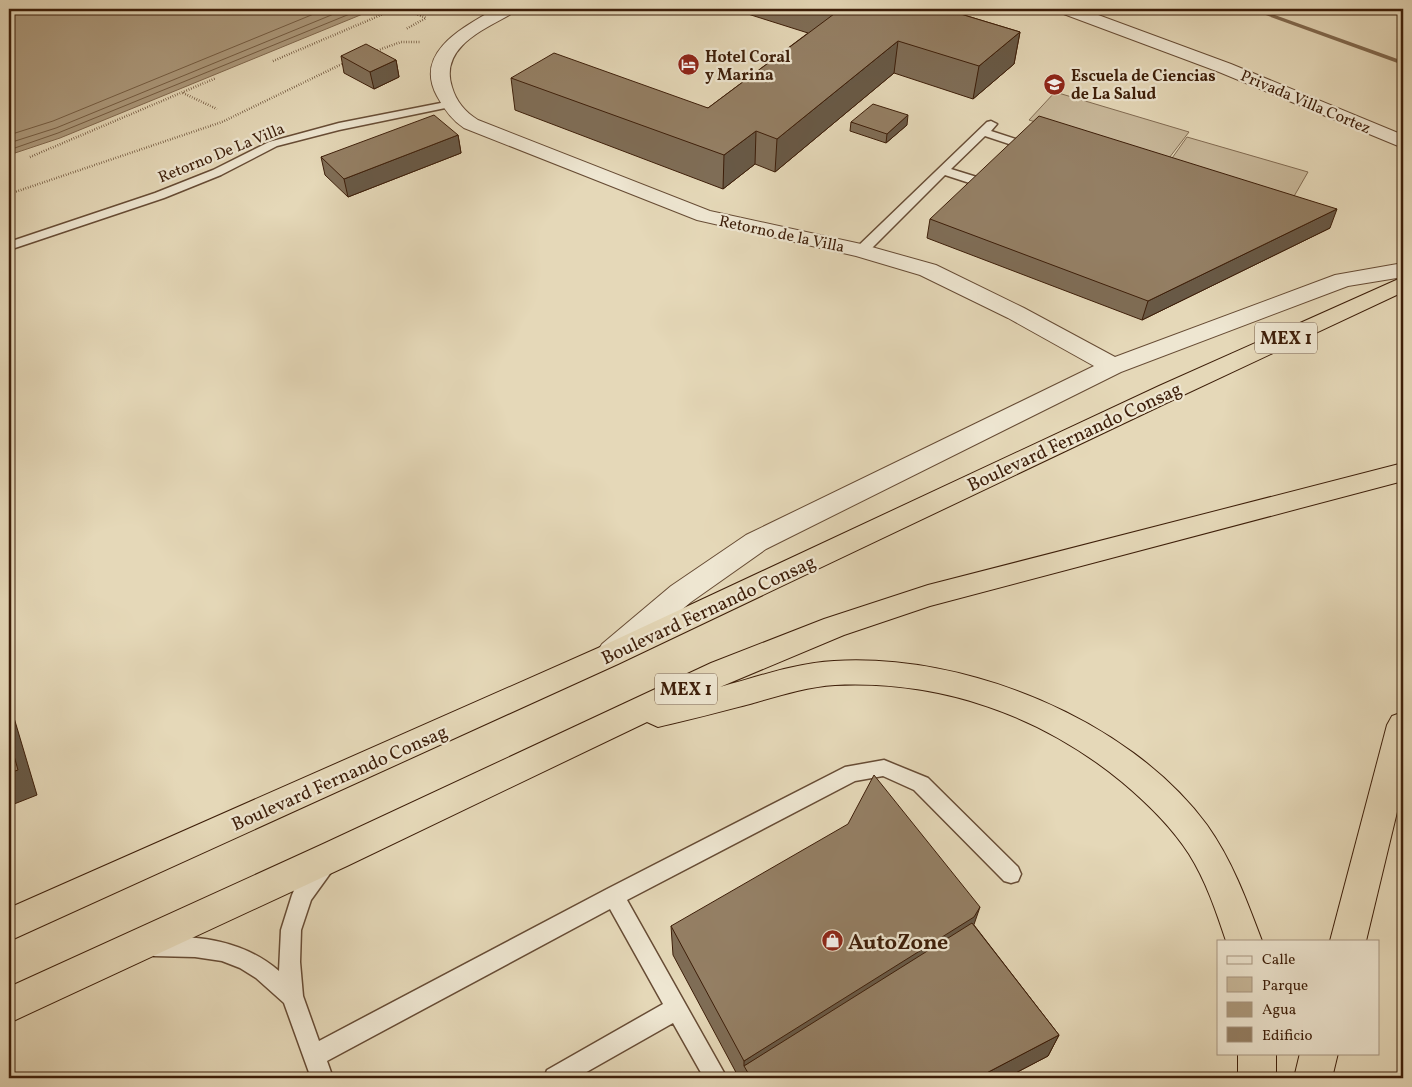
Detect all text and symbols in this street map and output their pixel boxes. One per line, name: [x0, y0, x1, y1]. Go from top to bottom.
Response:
place label: Hotel Coral y Marina: [705, 47, 791, 87]
hotel icon: Hotel Coral y Marina: [677, 53, 701, 77]
street label: Privada Villa Cortez: [1237, 65, 1374, 140]
place label: Escuela de Ciencias de La Salud: [1071, 66, 1216, 106]
school or university icon: Escuela de Ciencias de La Salud: [1043, 72, 1067, 96]
street label: Retorno De La Villa: [155, 118, 288, 189]
street label: Retorno de la Villa: [717, 211, 846, 259]
road number: MEX 1: [1255, 322, 1317, 353]
street label: Boulevard Fernando Consag: [963, 377, 1186, 499]
street label: Boulevard Fernando Consag: [597, 550, 820, 672]
road number: MEX 1: [655, 674, 717, 704]
street label: Boulevard Fernando Consag: [228, 719, 452, 838]
place label: AutoZone: [848, 928, 948, 959]
shop icon: AutoZone: [820, 929, 844, 953]
legend: [1217, 940, 1380, 1054]
text: Calle: [1262, 950, 1295, 971]
text: Parque: [1262, 976, 1308, 997]
text: Agua: [1262, 1000, 1296, 1021]
text: Edificio: [1262, 1026, 1313, 1047]

